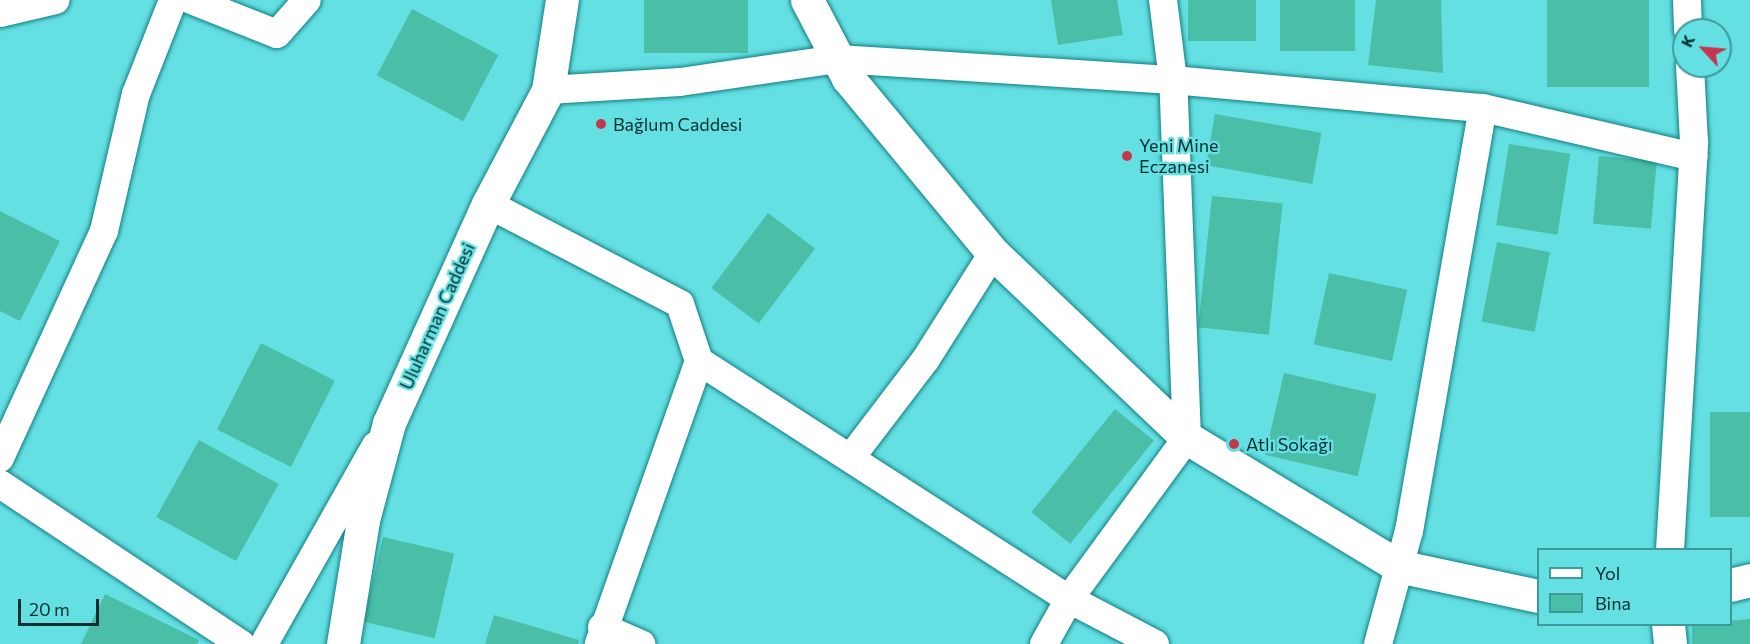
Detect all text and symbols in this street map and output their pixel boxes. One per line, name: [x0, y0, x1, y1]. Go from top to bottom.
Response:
north arrow: [1672, 18, 1732, 78]
text: K: [1676, 32, 1698, 50]
place label: Bağlum Caddesi: [613, 113, 742, 135]
marker: Bağlum Caddesi: [594, 117, 608, 131]
place label: Yeni Mine Eczanesi: [1139, 135, 1219, 178]
marker: Yeni Mine Eczanesi: [1120, 149, 1134, 163]
street label: Uluharman Caddesi: [395, 239, 479, 393]
place label: Atlı Sokağı: [1246, 433, 1333, 455]
marker: Atlı Sokağı: [1227, 437, 1241, 451]
legend: [1537, 548, 1732, 626]
text: Yol: [1595, 562, 1620, 584]
scale bar: [21, 587, 102, 625]
text: Bina: [1595, 592, 1631, 614]
text: 20 m: [29, 598, 70, 620]

